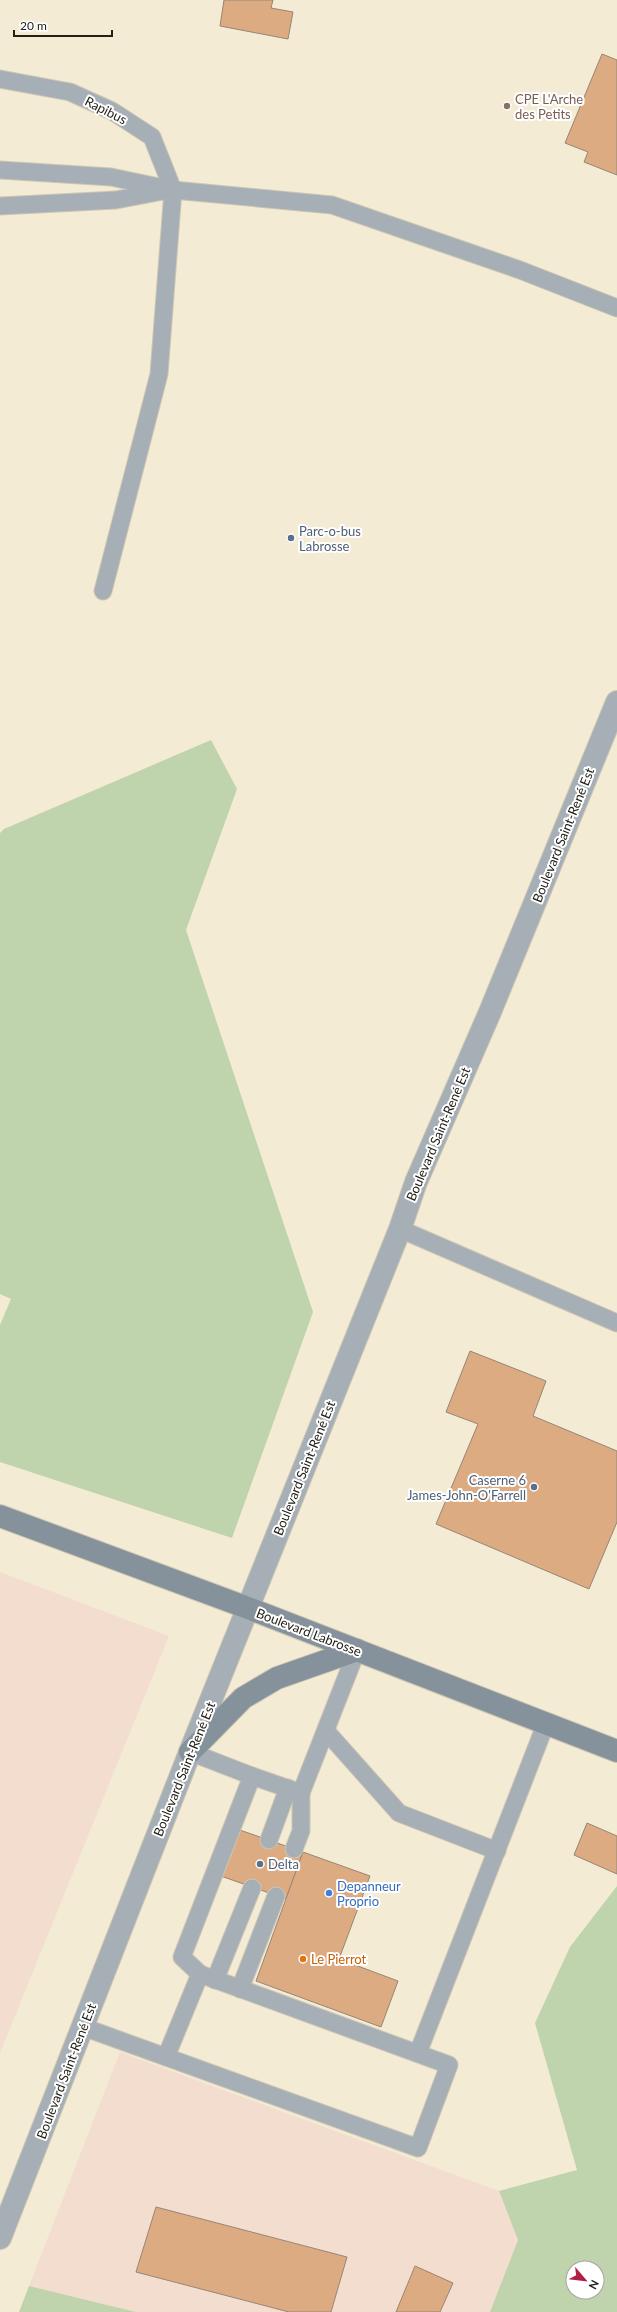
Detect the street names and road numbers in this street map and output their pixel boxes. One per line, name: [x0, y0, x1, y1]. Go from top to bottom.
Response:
street label: Rapibus: [82, 93, 130, 128]
street label: Boulevard Saint-René Est: [529, 765, 597, 905]
street label: Boulevard Saint-René Est: [403, 1064, 474, 1203]
street label: Boulevard Saint-René Est: [270, 1398, 338, 1538]
street label: Boulevard Labrosse: [254, 1605, 364, 1659]
street label: Boulevard Saint-René Est: [150, 1699, 218, 1839]
street label: Boulevard Saint-René Est: [33, 2001, 99, 2141]

